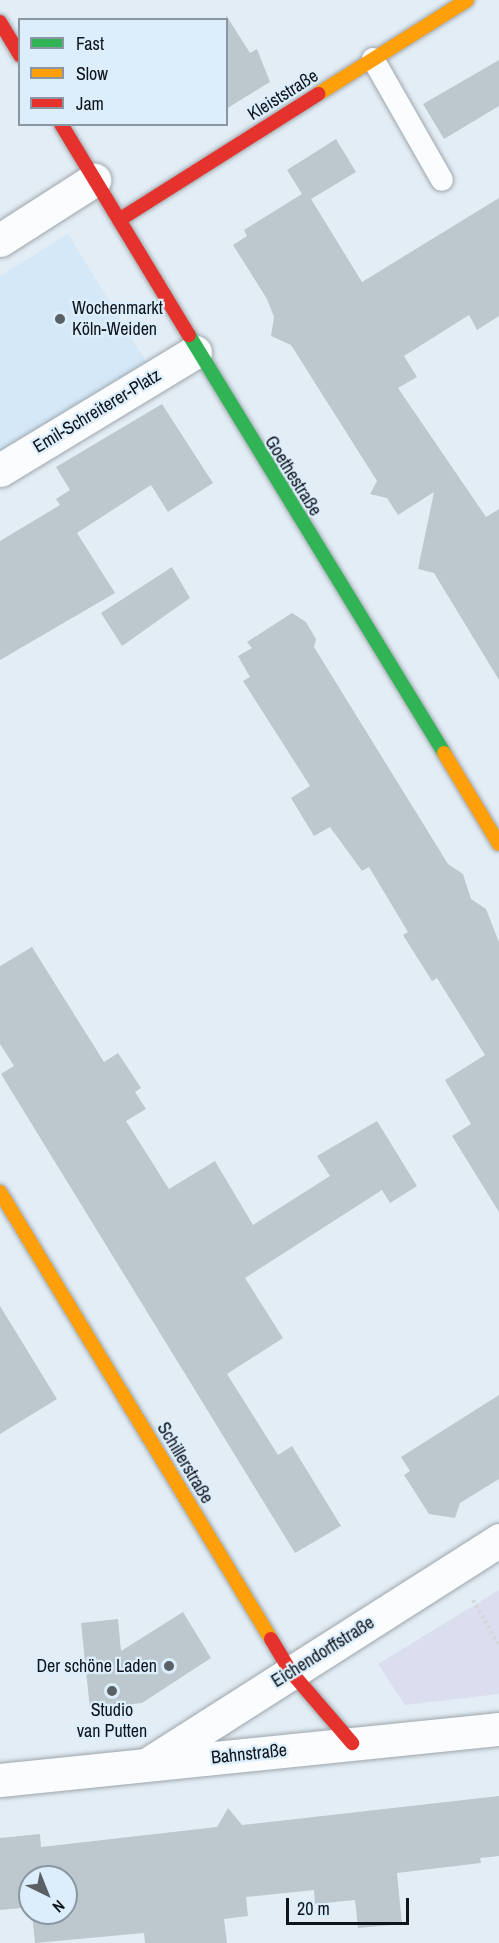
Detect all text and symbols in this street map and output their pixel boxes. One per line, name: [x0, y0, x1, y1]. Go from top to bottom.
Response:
legend: [18, 18, 228, 126]
text: Fast: [76, 31, 104, 56]
text: Slow: [76, 61, 108, 86]
street label: Kleiststraße: [244, 65, 322, 125]
text: Jam: [76, 91, 104, 116]
place label: Wochenmarkt Köln-Weiden: [72, 298, 163, 340]
marker: Wochenmarkt Köln-Weiden: [53, 312, 67, 326]
street label: Emil-Schreiterer-Platz: [29, 364, 165, 458]
street label: Goethestraße: [260, 432, 326, 520]
street label: Schillerstraße: [152, 1418, 218, 1508]
street label: Eichendorffstraße: [268, 1612, 378, 1692]
place label: Der schöne Laden: [36, 1655, 157, 1677]
marker: Der schöne Laden: [162, 1659, 176, 1673]
marker: Studio van Putten: [105, 1684, 119, 1698]
place label: Studio van Putten: [77, 1700, 147, 1742]
street label: Bahnstraße: [210, 1739, 288, 1769]
north arrow: [18, 1865, 78, 1925]
scale bar: [289, 1886, 412, 1924]
text: N: [48, 1895, 70, 1918]
text: 20 m: [297, 1896, 330, 1921]

